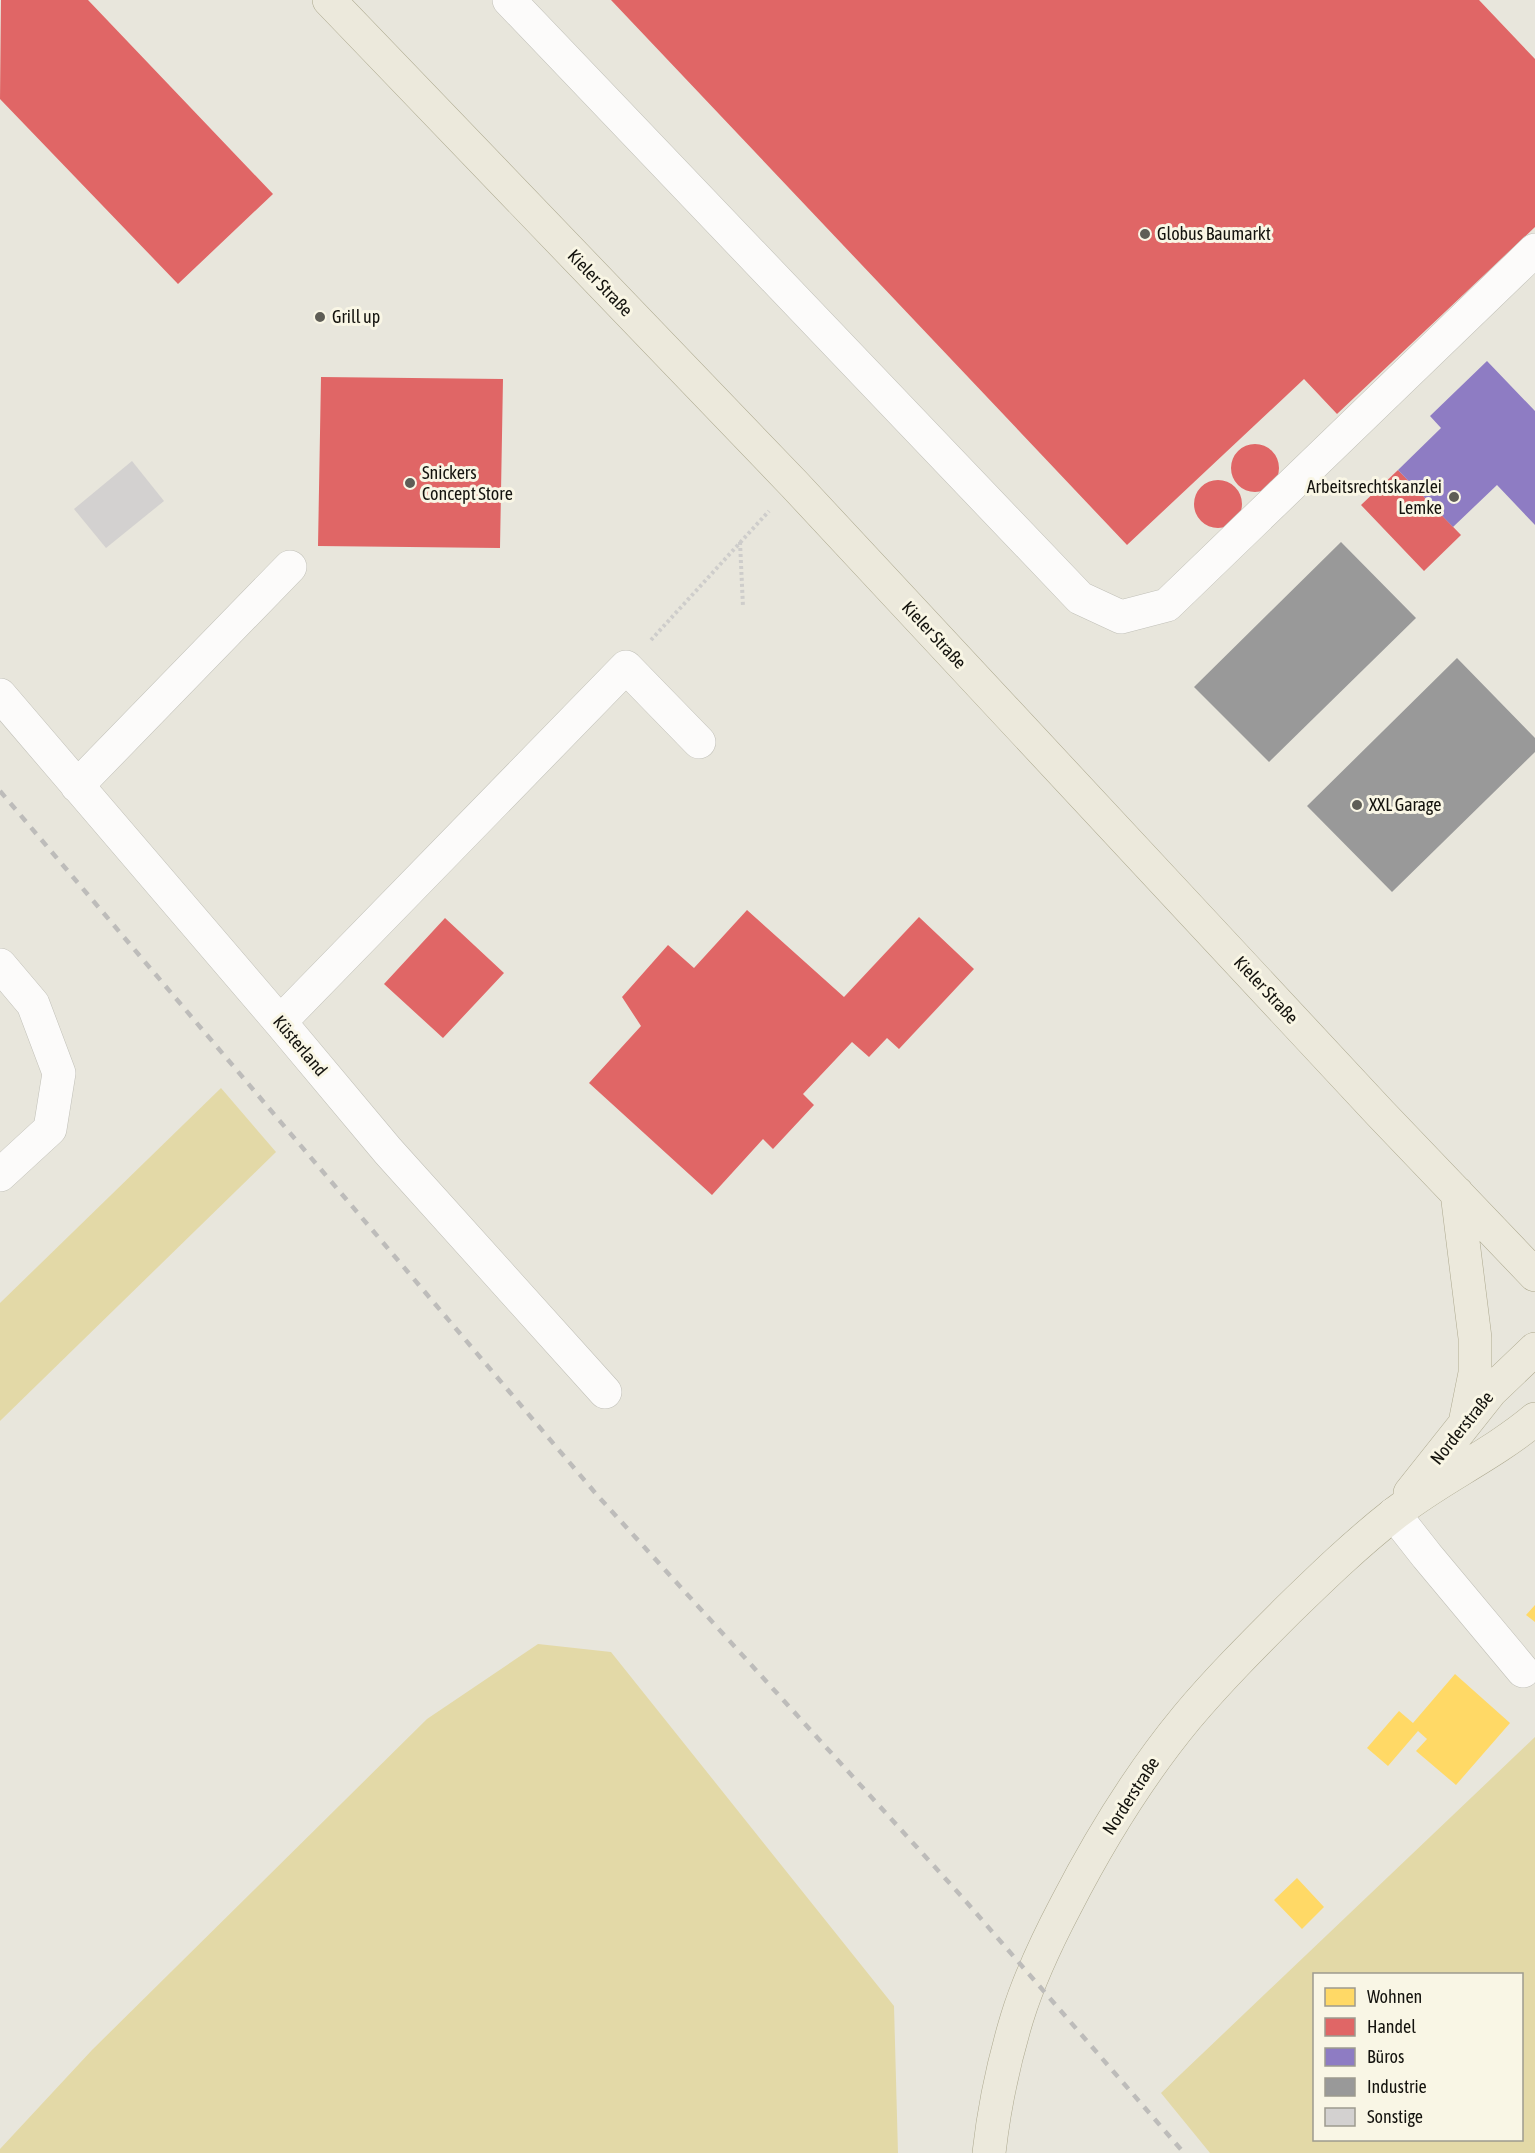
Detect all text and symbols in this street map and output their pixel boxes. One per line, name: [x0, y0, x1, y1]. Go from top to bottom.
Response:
place label: Globus Baumarkt: [1157, 223, 1271, 244]
marker: Globus Baumarkt: [1138, 227, 1152, 241]
street label: Kieler Straße: [564, 245, 637, 320]
place label: Grill up: [332, 306, 380, 327]
marker: Grill up: [313, 310, 327, 324]
place label: Snickers Concept Store: [422, 462, 513, 504]
marker: Snickers Concept Store: [403, 476, 417, 490]
place label: Arbeitsrechtskanzlei Lemke: [1307, 476, 1442, 518]
marker: Arbeitsrechtskanzlei Lemke: [1447, 490, 1461, 504]
street label: Kieler Straße: [898, 597, 971, 673]
place label: XXL Garage: [1369, 794, 1441, 815]
marker: XXL Garage: [1350, 798, 1364, 812]
street label: Kieler Straße: [1230, 952, 1303, 1028]
street label: Küsterland: [269, 1011, 332, 1080]
street label: Norderstraße: [1426, 1387, 1497, 1468]
street label: Norderstraße: [1098, 1753, 1163, 1838]
legend: [1313, 1973, 1523, 2141]
text: Wohnen: [1367, 1986, 1422, 2007]
text: Handel: [1367, 2016, 1416, 2037]
text: Büros: [1367, 2046, 1404, 2067]
text: Industrie: [1367, 2076, 1427, 2097]
text: Sonstige: [1367, 2106, 1423, 2127]

